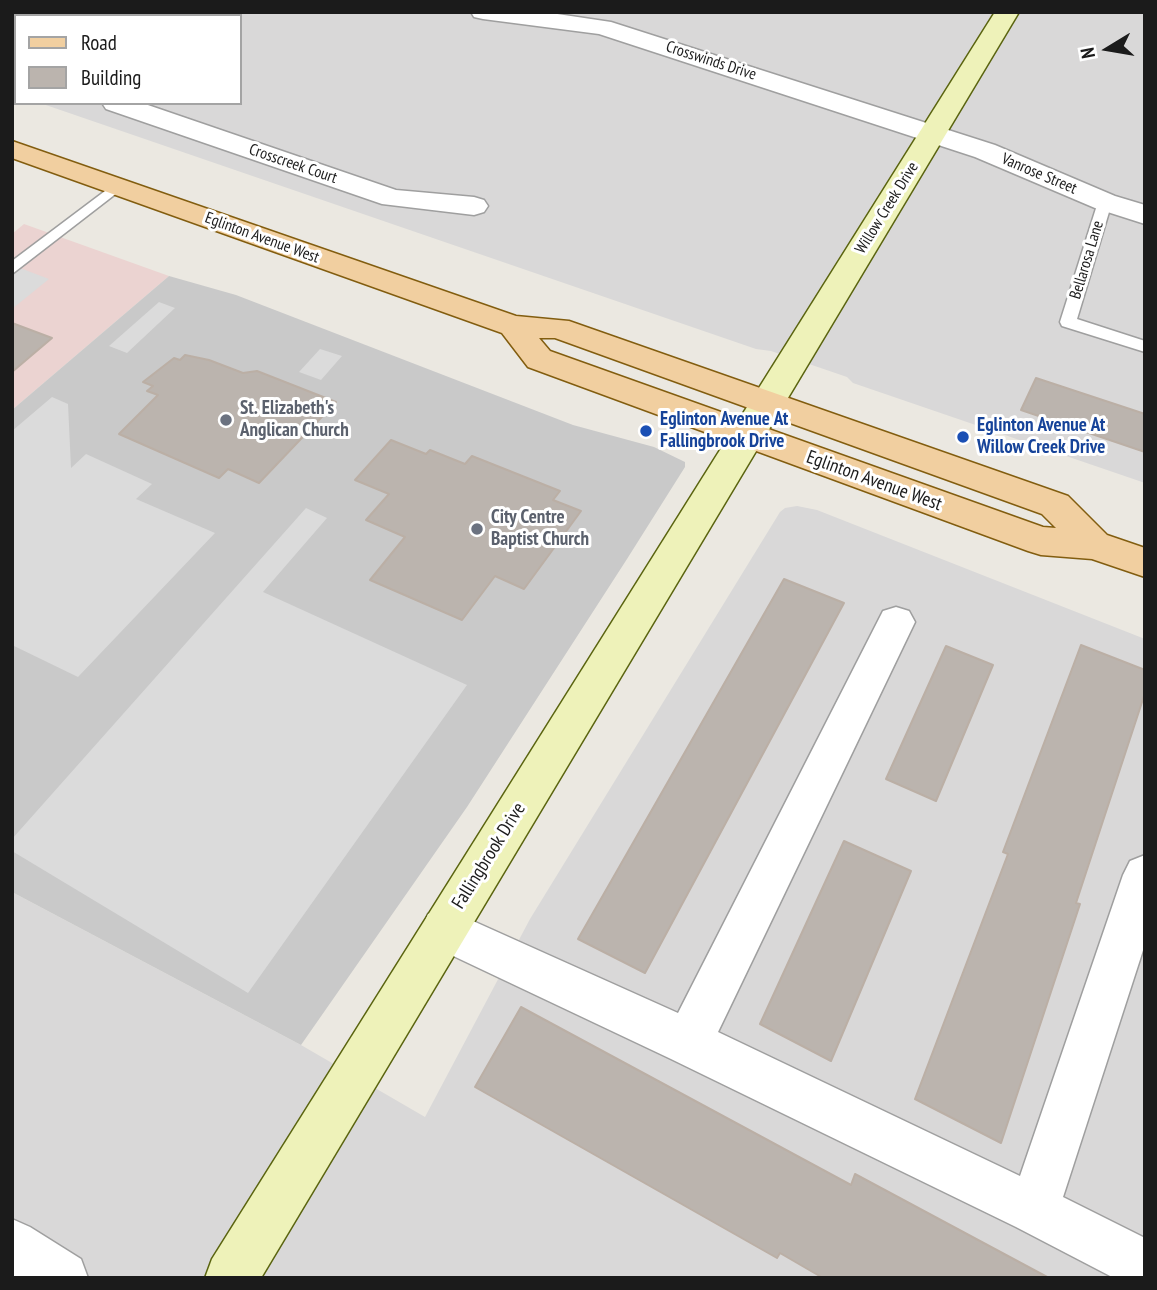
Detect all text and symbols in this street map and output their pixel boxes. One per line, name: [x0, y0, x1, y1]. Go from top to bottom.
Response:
legend: [14, 14, 242, 105]
north arrow: [1073, 14, 1143, 84]
text: Road: [81, 29, 117, 56]
street label: Crosswinds Drive: [663, 37, 759, 85]
text: N: [1075, 46, 1100, 60]
text: Building: [81, 64, 141, 91]
street label: Crosscreek Court: [246, 140, 340, 188]
street label: Vanrose Street: [998, 150, 1080, 198]
street label: Willow Creek Drive: [851, 159, 923, 257]
street label: Eglinton Avenue West: [202, 208, 322, 268]
street label: Bellarosa Lane: [1066, 218, 1108, 302]
place label: St. Elizabeth's Anglican Church: [240, 398, 349, 442]
place label: Eglinton Avenue At Fallingbrook Drive: [660, 409, 788, 453]
marker: St. Elizabeth's Anglican Church: [218, 412, 234, 428]
place label: Eglinton Avenue At Willow Creek Drive: [977, 415, 1105, 459]
marker: Eglinton Avenue At Fallingbrook Drive: [638, 423, 654, 439]
marker: Eglinton Avenue At Willow Creek Drive: [955, 429, 971, 445]
street label: Eglinton Avenue West: [803, 446, 945, 516]
place label: City Centre Baptist Church: [491, 507, 589, 551]
marker: City Centre Baptist Church: [469, 521, 485, 537]
street label: Fallingbrook Drive: [447, 799, 531, 913]

